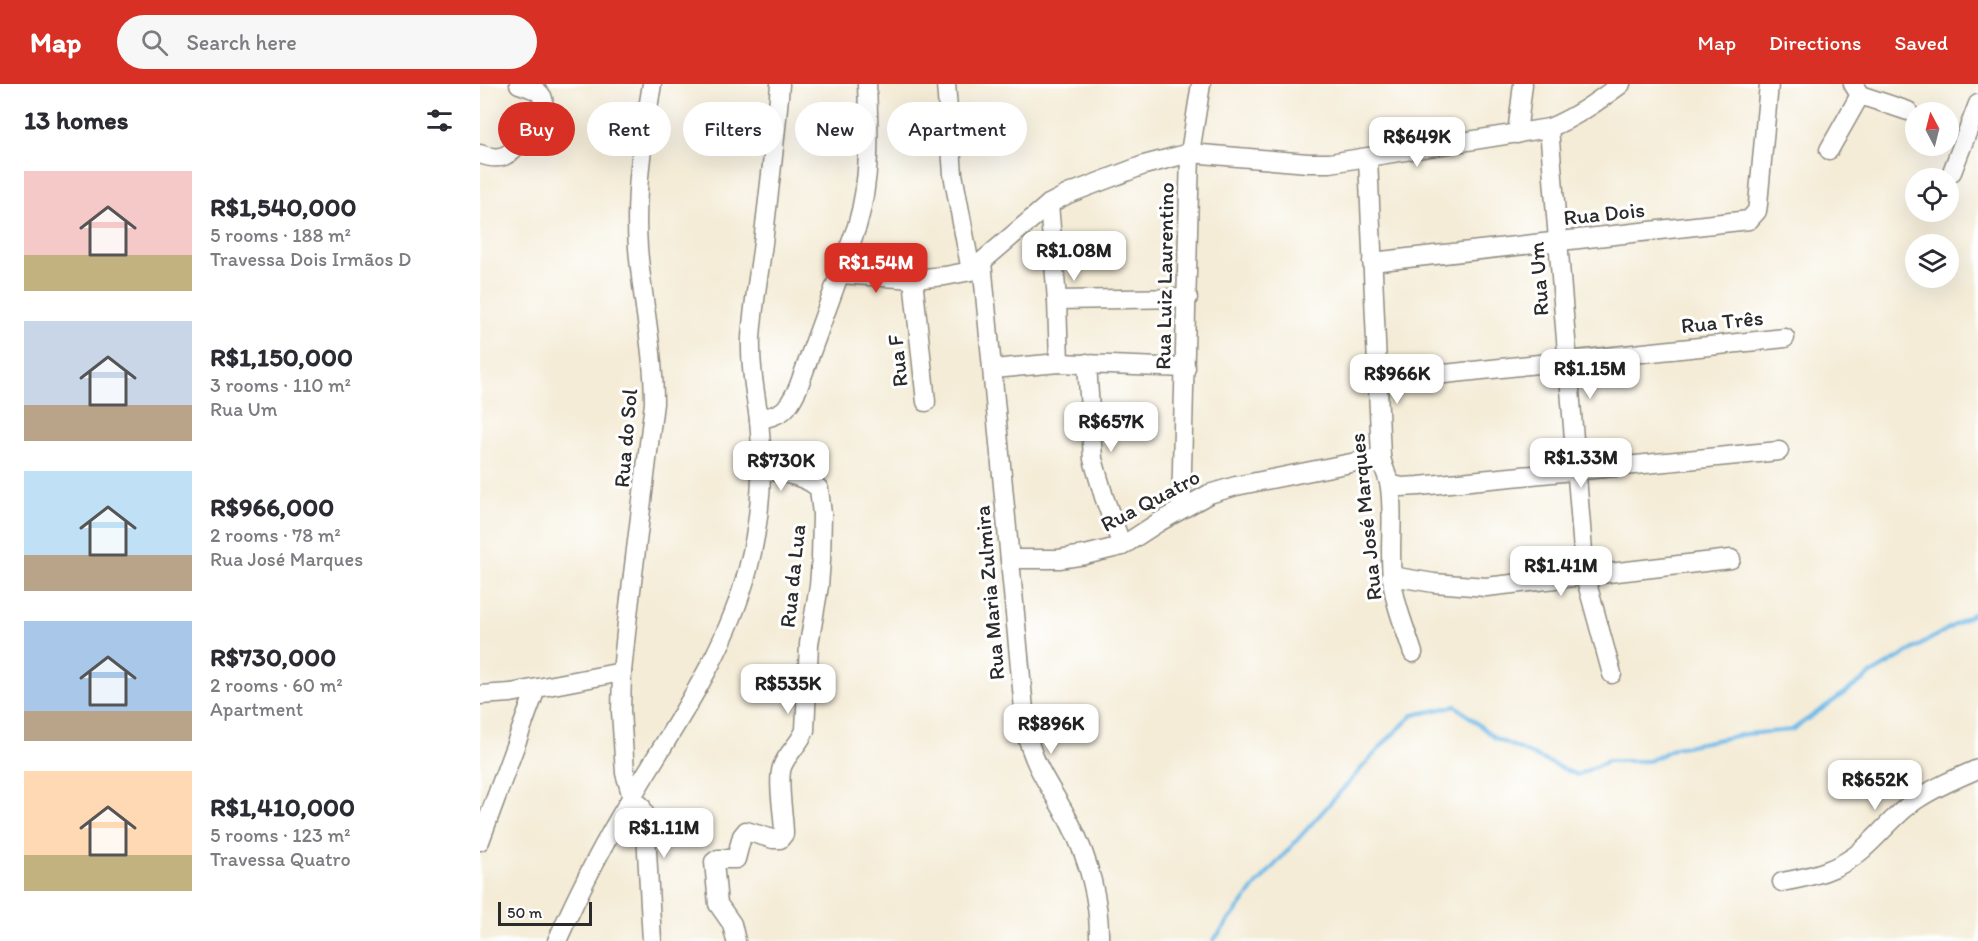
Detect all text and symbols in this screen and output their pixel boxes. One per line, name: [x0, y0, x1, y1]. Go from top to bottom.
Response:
search box: [117, 15, 537, 69]
text: Map: [30, 25, 81, 59]
icon: search: [138, 26, 171, 59]
text: Search here: [186, 29, 297, 56]
text: Map: [1698, 30, 1736, 55]
text: Directions: [1769, 30, 1861, 55]
text: Saved: [1894, 30, 1948, 55]
chip: Buy: [498, 102, 575, 156]
chip: Rent: [587, 102, 671, 156]
chip: Filters: [683, 102, 783, 156]
chip: New: [795, 102, 875, 156]
chip: Apartment: [887, 102, 1027, 156]
north arrow: [1905, 102, 1959, 156]
map controls: [1905, 102, 1959, 288]
text: 13 homes: [24, 104, 128, 136]
icon: filters: [423, 104, 456, 137]
pin: R$649K: [1368, 117, 1466, 168]
text: R$649K: [1383, 124, 1451, 148]
button: locate: [1905, 168, 1959, 222]
street label: Rua Luiz Laurentino: [1149, 182, 1180, 370]
text: R$1,540,000: [210, 191, 357, 223]
icon: home: [72, 195, 144, 267]
street label: Rua Dois: [1562, 196, 1646, 231]
text: 5 rooms · 188 m²: [210, 223, 351, 247]
pin: R$1.08M: [1019, 231, 1129, 282]
button: layers: [1905, 234, 1959, 288]
text: R$1.08M: [1036, 238, 1112, 262]
street label: Rua Um: [1522, 240, 1555, 317]
pin: R$1.54M: [821, 243, 931, 294]
text: Travessa Dois Irmãos D: [210, 247, 411, 271]
text: R$1.54M: [838, 250, 914, 274]
street label: Rua Três: [1680, 304, 1765, 339]
street label: Rua F: [881, 333, 914, 389]
text: R$1,150,000: [210, 341, 353, 373]
icon: home: [72, 345, 144, 417]
pin: R$1.15M: [1535, 349, 1645, 400]
pin: R$966K: [1348, 354, 1446, 405]
text: R$1.15M: [1554, 356, 1626, 380]
text: R$966K: [1364, 361, 1430, 385]
text: 3 rooms · 110 m²: [210, 373, 351, 397]
street label: Rua do Sol: [608, 387, 643, 489]
text: Rua Um: [210, 397, 278, 421]
pin: R$657K: [1062, 402, 1160, 453]
text: R$657K: [1078, 409, 1144, 433]
street label: Rua José Marques: [1343, 432, 1388, 602]
pin: R$1.33M: [1526, 438, 1636, 489]
pin: R$730K: [732, 441, 830, 492]
text: R$1.33M: [1544, 445, 1618, 469]
text: R$730K: [747, 448, 815, 472]
street label: Rua Quatro: [1096, 463, 1204, 538]
text: R$966,000: [210, 491, 334, 523]
icon: home: [72, 495, 144, 567]
street label: Rua Maria Zulmira: [968, 504, 1011, 681]
text: 2 rooms · 78 m²: [210, 523, 341, 547]
street label: Rua da Lua: [774, 523, 811, 629]
pin: R$1.41M: [1506, 546, 1616, 597]
text: Rua José Marques: [210, 547, 363, 571]
text: R$1.41M: [1524, 553, 1598, 577]
text: R$730,000: [210, 641, 336, 673]
icon: home: [72, 645, 144, 717]
pin: R$535K: [739, 664, 837, 715]
text: R$535K: [755, 671, 821, 695]
text: 2 rooms · 60 m²: [210, 673, 343, 697]
text: Apartment: [210, 697, 303, 721]
pin: R$896K: [1002, 704, 1100, 755]
text: R$896K: [1018, 711, 1084, 735]
pin: R$652K: [1826, 760, 1924, 811]
text: R$652K: [1842, 767, 1908, 791]
text: R$1,410,000: [210, 791, 355, 823]
icon: home: [72, 795, 144, 867]
pin: R$1.11M: [609, 808, 719, 859]
text: R$1.11M: [628, 815, 700, 839]
text: 5 rooms · 123 m²: [210, 823, 351, 847]
text: Travessa Quatro: [210, 847, 351, 871]
scale bar: [498, 899, 592, 926]
text: 50 m: [507, 903, 542, 922]

